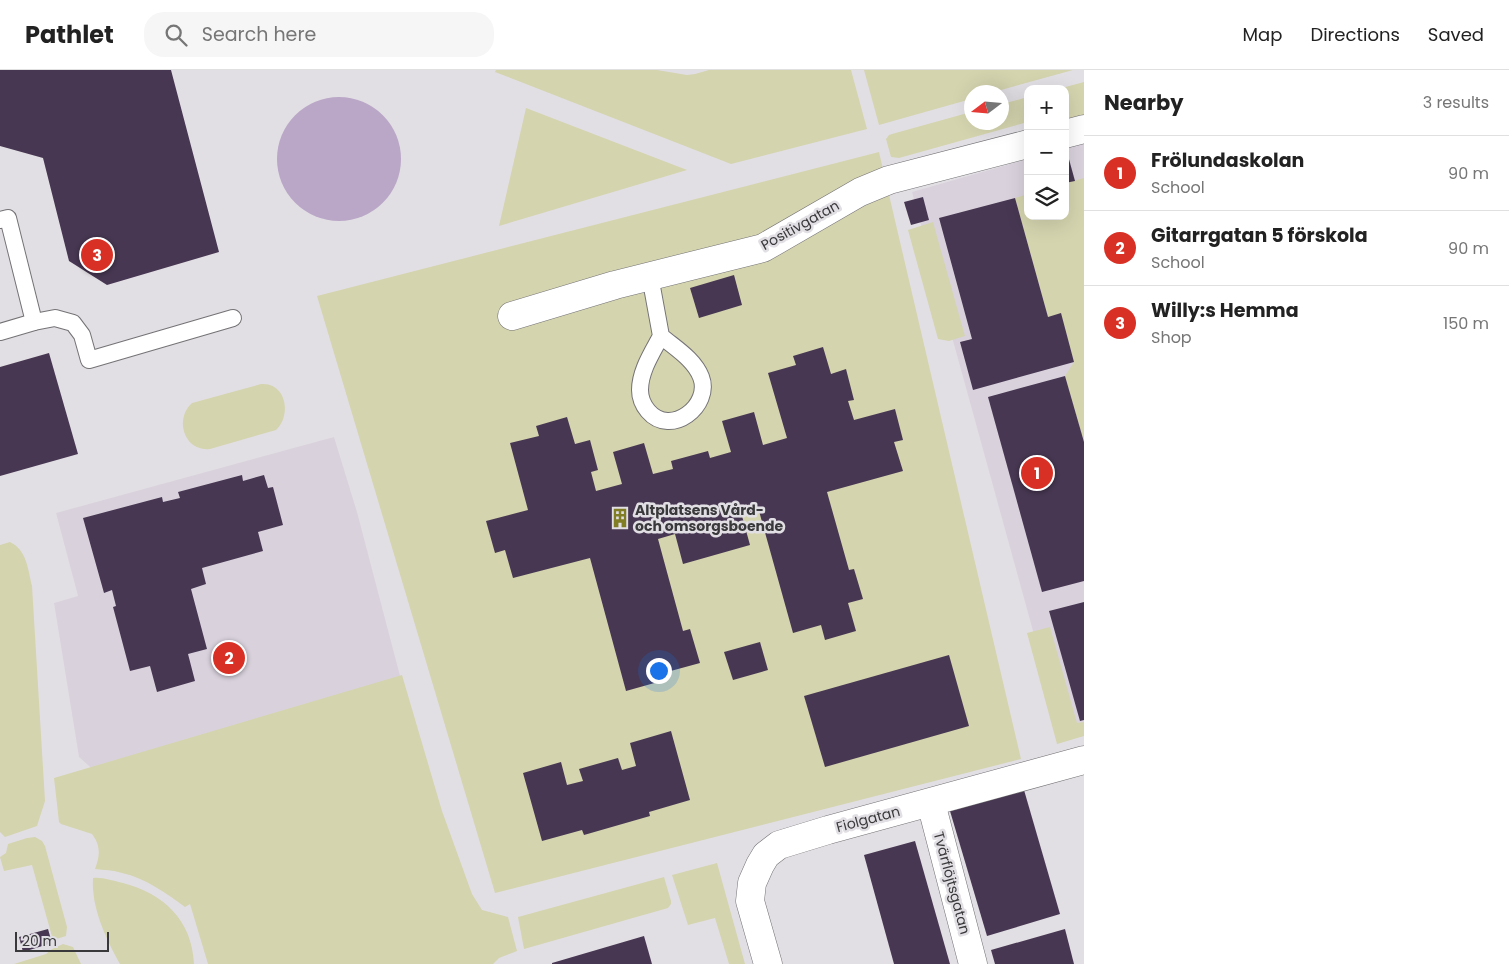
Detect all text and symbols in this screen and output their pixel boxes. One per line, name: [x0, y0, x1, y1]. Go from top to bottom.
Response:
search box: [144, 12, 494, 57]
text: Pathlet: [25, 18, 114, 51]
icon: search: [162, 21, 190, 49]
text: Search here: [202, 21, 316, 48]
text: Map: [1243, 22, 1282, 47]
text: Directions: [1310, 22, 1400, 47]
text: Saved: [1428, 22, 1484, 47]
north arrow: [964, 85, 1009, 130]
map controls: [1024, 85, 1069, 220]
button: +: [1024, 85, 1069, 130]
text: Nearby: [1104, 88, 1184, 117]
text: 3 results: [1423, 91, 1489, 114]
button: −: [1024, 130, 1069, 175]
text: Frölundaskolan: [1151, 147, 1304, 174]
text: 1: [1117, 162, 1123, 185]
text: 90 m: [1448, 162, 1489, 185]
button: layers: [1024, 175, 1069, 220]
text: School: [1151, 176, 1205, 199]
street label: Positivgatan: [757, 195, 843, 255]
text: Gitarrgatan 5 förskola: [1151, 222, 1368, 249]
pin: 3: [81, 236, 113, 274]
text: 2: [1115, 237, 1125, 260]
text: 90 m: [1448, 237, 1489, 260]
text: School: [1151, 251, 1205, 274]
text: Willy:s Hemma: [1151, 297, 1299, 324]
text: 3: [1115, 312, 1125, 335]
text: 150 m: [1443, 312, 1489, 335]
text: Shop: [1151, 326, 1192, 349]
pin: 1: [1021, 454, 1053, 492]
place label: Altplatsens Vård- och omsorgsboende: [635, 500, 784, 536]
building icon: Altplatsens Vård- och omsorgsboende: [609, 507, 631, 529]
pin: 2: [213, 639, 245, 677]
your location: [646, 658, 672, 684]
street label: Fiolgatan: [834, 801, 902, 837]
street label: Tvärflöjtsgatan: [929, 829, 975, 937]
scale bar: [15, 929, 109, 952]
text: 20 m: [22, 931, 57, 951]

